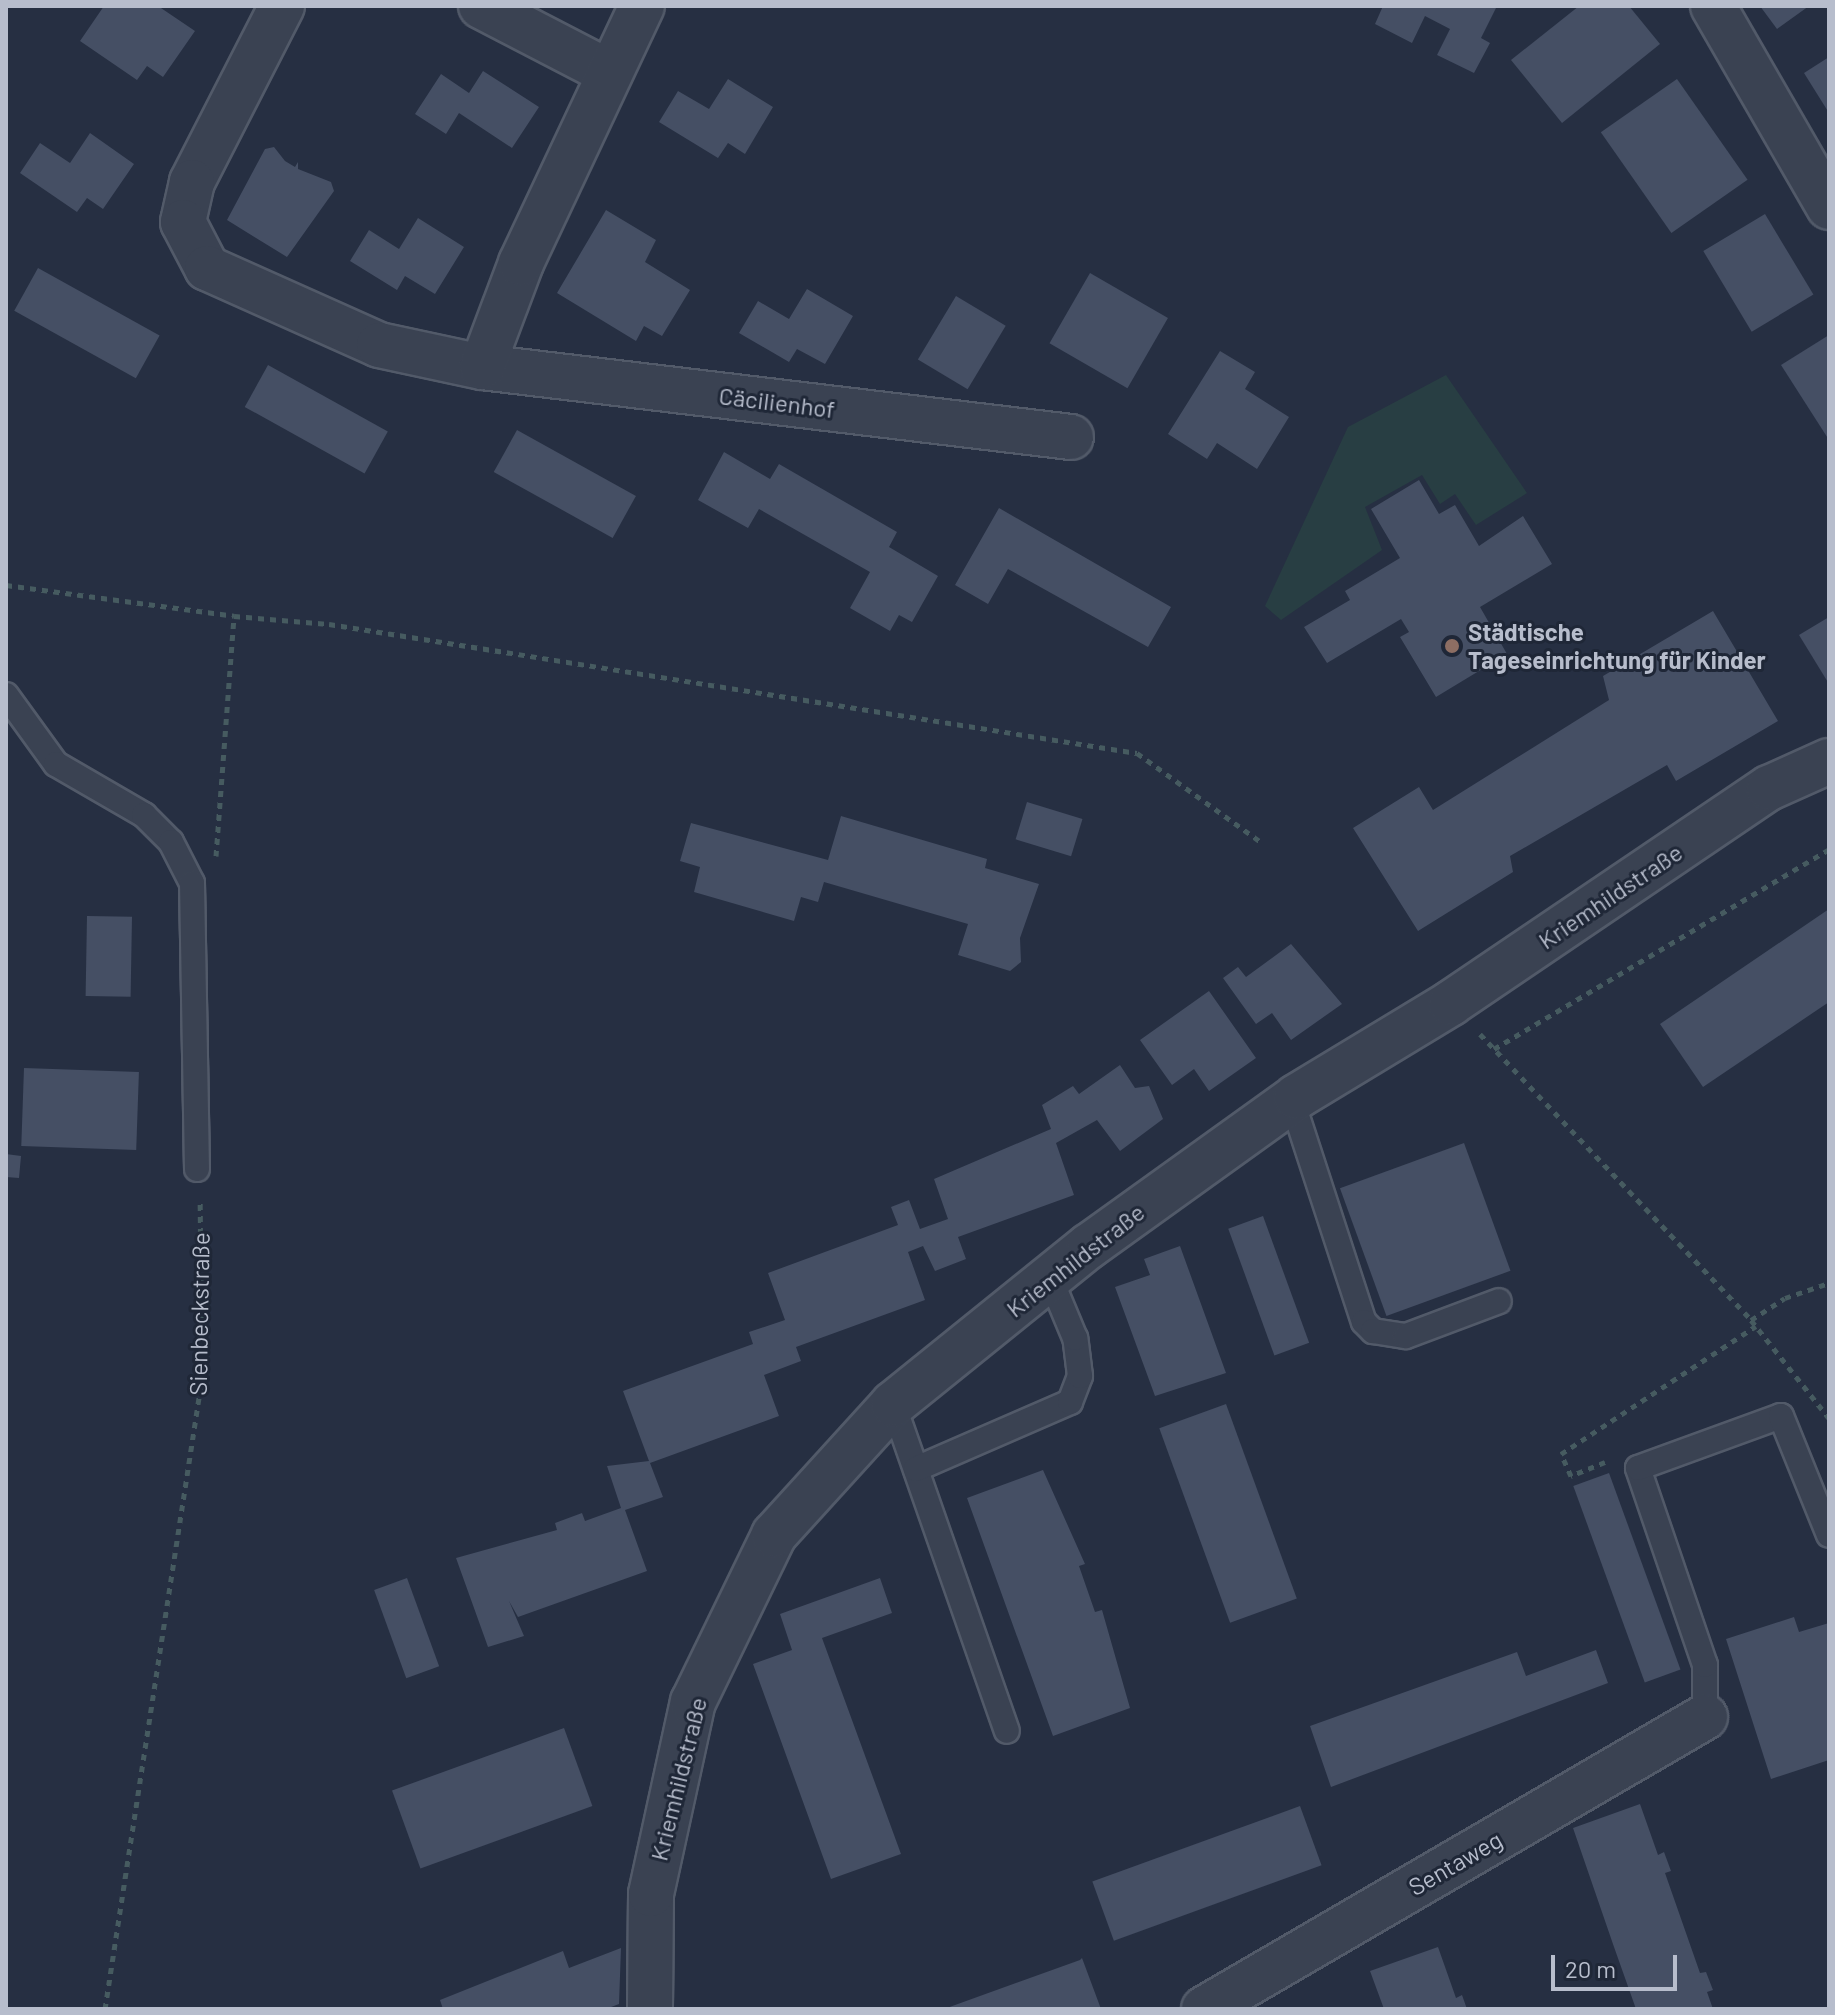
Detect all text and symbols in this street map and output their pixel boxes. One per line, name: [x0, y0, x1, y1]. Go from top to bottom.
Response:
street label: Cäcilienhof: [717, 381, 837, 423]
place label: Städtische Tageseinrichtung für Kinder: [1468, 618, 1766, 674]
marker: Städtische Tageseinrichtung für Kinder: [1443, 637, 1461, 655]
street label: Kriemhildstraße: [1533, 837, 1687, 955]
street label: Kriemhildstraße: [1000, 1197, 1150, 1323]
street label: Sienbeckstraße: [183, 1232, 215, 1396]
street label: Kriemhildstraße: [644, 1694, 712, 1864]
street label: Sentaweg: [1403, 1825, 1507, 1901]
scale bar: [1555, 1939, 1681, 1989]
text: 20 m: [1565, 1954, 1616, 1983]

